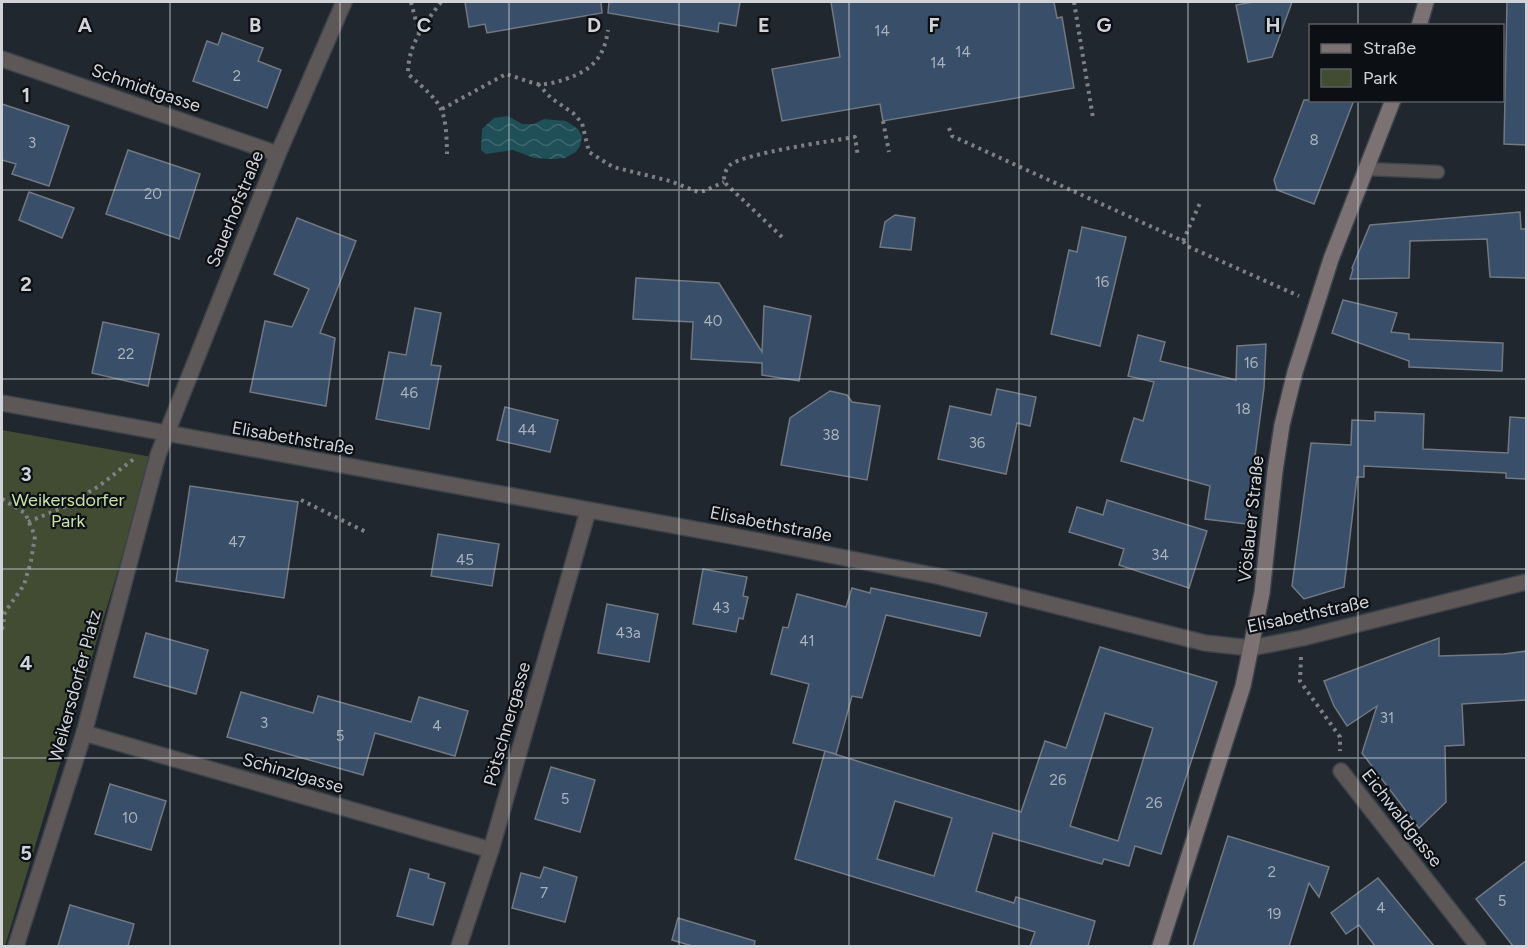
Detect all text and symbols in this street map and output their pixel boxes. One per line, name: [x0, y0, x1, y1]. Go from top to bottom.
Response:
text: A: [78, 13, 93, 37]
text: B: [249, 13, 261, 37]
text: C: [417, 13, 431, 37]
text: D: [587, 13, 601, 37]
text: E: [758, 13, 770, 37]
text: F: [928, 13, 940, 37]
text: G: [1097, 13, 1112, 37]
text: H: [1266, 13, 1281, 37]
house number: 14: [874, 22, 890, 40]
legend: [1309, 24, 1504, 102]
text: Straße: [1363, 37, 1416, 59]
house number: 14: [955, 43, 971, 61]
house number: 14: [930, 54, 946, 72]
street label: Schmidtgasse: [89, 59, 204, 117]
house number: 2: [233, 67, 241, 85]
text: Park: [1363, 67, 1398, 89]
text: 1: [22, 83, 30, 107]
house number: 8: [1309, 131, 1319, 149]
house number: 3: [28, 134, 36, 152]
street label: Sauerhofstraße: [202, 147, 268, 270]
house number: 20: [144, 185, 162, 203]
text: 2: [20, 272, 32, 296]
house number: 16: [1095, 273, 1110, 291]
house number: 40: [704, 312, 722, 330]
house number: 22: [118, 345, 134, 363]
house number: 16: [1244, 354, 1259, 372]
house number: 46: [400, 384, 418, 402]
house number: 18: [1235, 400, 1251, 418]
street label: Elisabethstraße: [230, 416, 356, 460]
house number: 44: [518, 421, 536, 439]
house number: 38: [822, 426, 840, 444]
house number: 36: [969, 434, 986, 452]
street label: Vöslauer Straße: [1233, 454, 1269, 583]
text: 3: [20, 462, 32, 486]
park label: Weikersdorfer Park: [12, 489, 124, 532]
street label: Elisabethstraße: [708, 501, 834, 547]
house number: 47: [228, 533, 246, 551]
house number: 34: [1151, 546, 1169, 564]
house number: 45: [456, 551, 474, 569]
street label: Elisabethstraße: [1245, 590, 1371, 638]
house number: 43: [712, 599, 730, 617]
street label: Weikersdorfer Platz: [44, 607, 106, 764]
house number: 43a: [615, 624, 641, 642]
house number: 41: [799, 632, 815, 650]
text: 4: [20, 651, 33, 675]
street label: Pötschnergasse: [479, 659, 535, 789]
house number: 31: [1380, 709, 1394, 727]
house number: 3: [260, 714, 268, 732]
house number: 4: [432, 717, 442, 735]
house number: 5: [336, 727, 344, 745]
street label: Schinzlgasse: [240, 748, 346, 798]
street label: Eichwaldgasse: [1357, 765, 1447, 872]
house number: 26: [1050, 771, 1067, 789]
house number: 5: [561, 790, 569, 808]
house number: 26: [1146, 794, 1163, 812]
house number: 10: [122, 809, 138, 827]
text: 5: [20, 841, 32, 865]
house number: 2: [1268, 863, 1276, 881]
house number: 7: [540, 884, 548, 902]
house number: 5: [1498, 892, 1506, 910]
house number: 4: [1376, 899, 1386, 917]
house number: 19: [1267, 905, 1281, 923]

